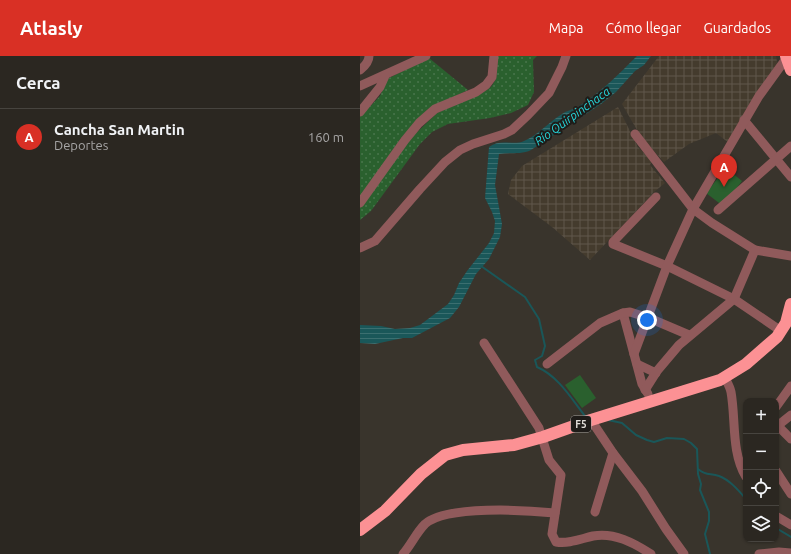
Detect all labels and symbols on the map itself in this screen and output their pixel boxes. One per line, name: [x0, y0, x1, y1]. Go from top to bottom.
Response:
water label: Río Quirpinchaca: [532, 84, 612, 148]
pin: A: [711, 154, 737, 187]
your location: [637, 310, 657, 330]
road number: F5: [571, 416, 591, 432]

